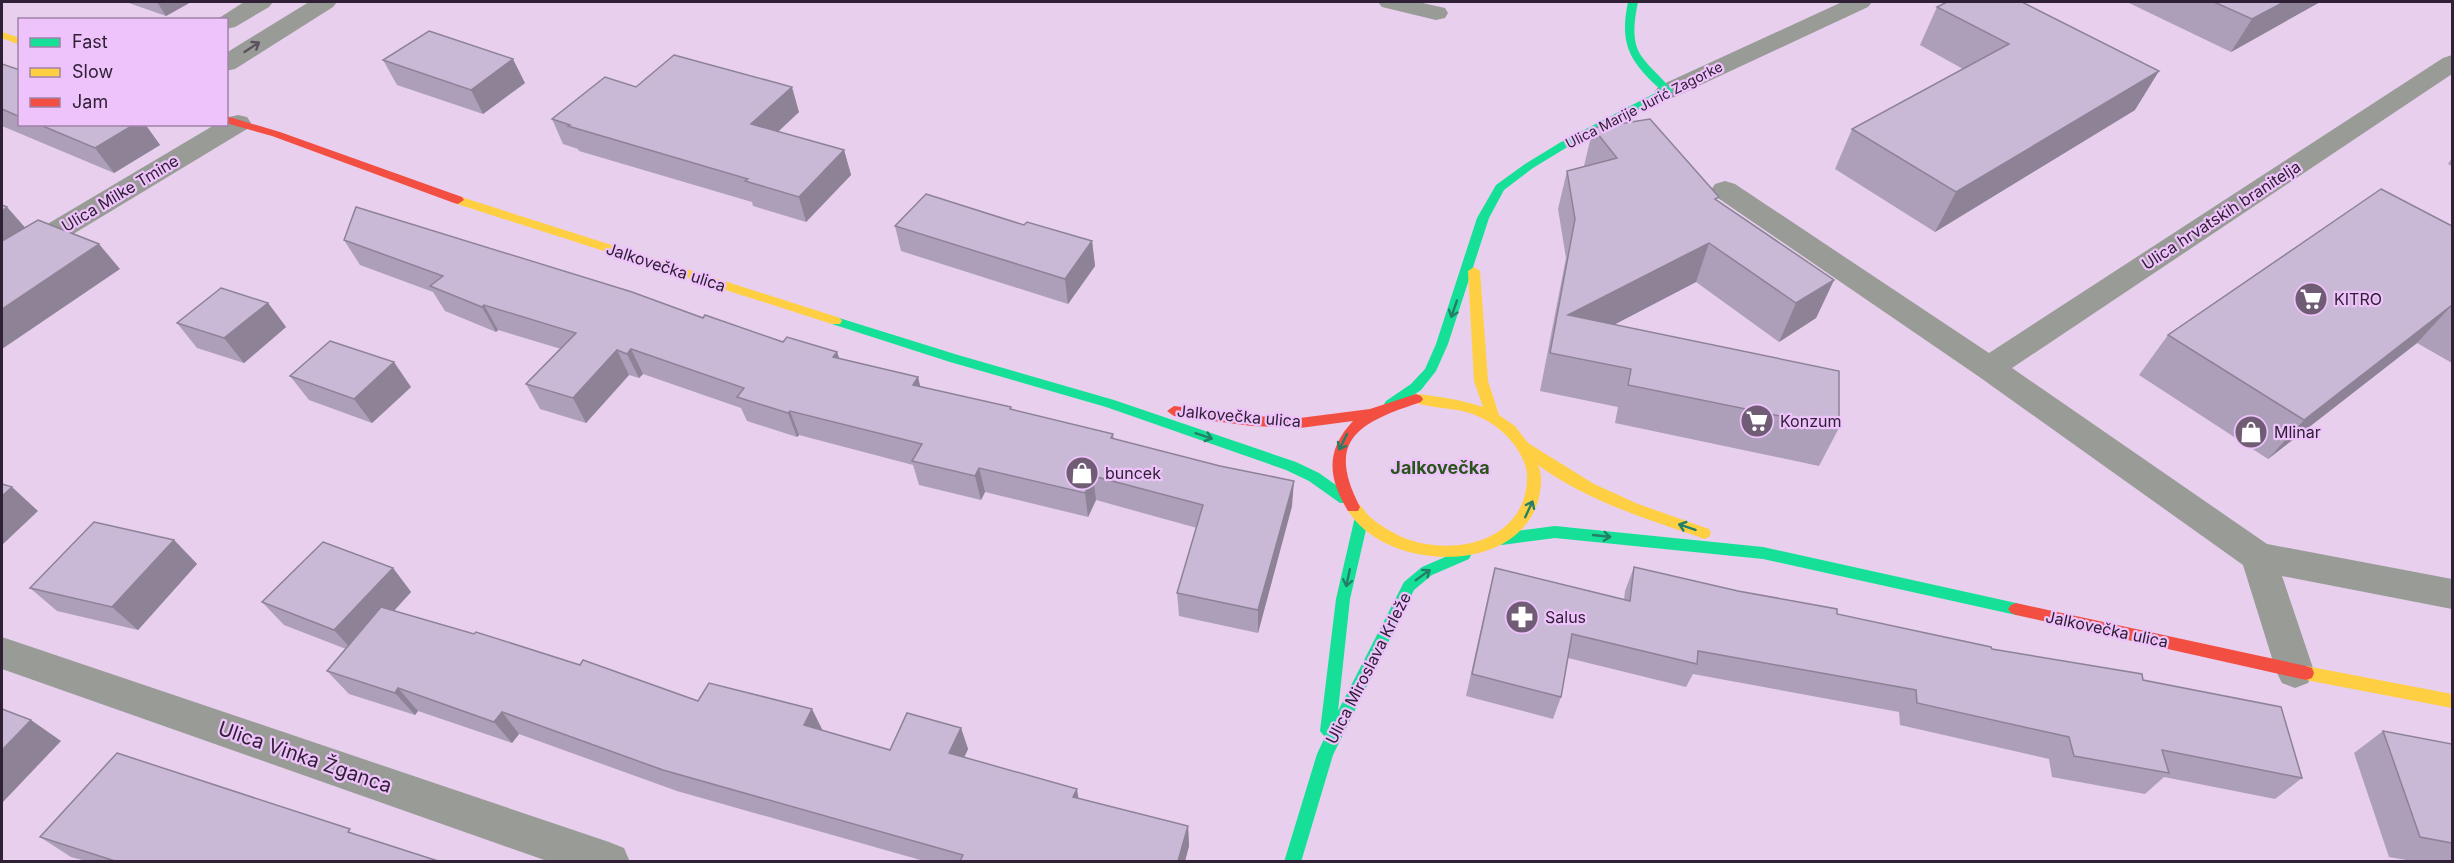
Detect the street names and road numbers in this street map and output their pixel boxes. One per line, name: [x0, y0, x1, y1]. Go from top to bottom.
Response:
street label: Ulica Marije Jurić Zagorke: [1563, 58, 1725, 152]
street label: Ulica Milke Tmine: [58, 150, 182, 236]
street label: Ulica hrvatskih branitelja: [2138, 156, 2304, 274]
street label: Jalkovečka ulica: [604, 238, 728, 296]
street label: Jalkovečka ulica: [1176, 401, 1302, 431]
street label: Ulica Miroslava Krleže: [1321, 589, 1415, 747]
street label: Jalkovečka ulica: [2044, 606, 2170, 652]
street label: Ulica Vinka Žganca: [215, 715, 395, 798]

